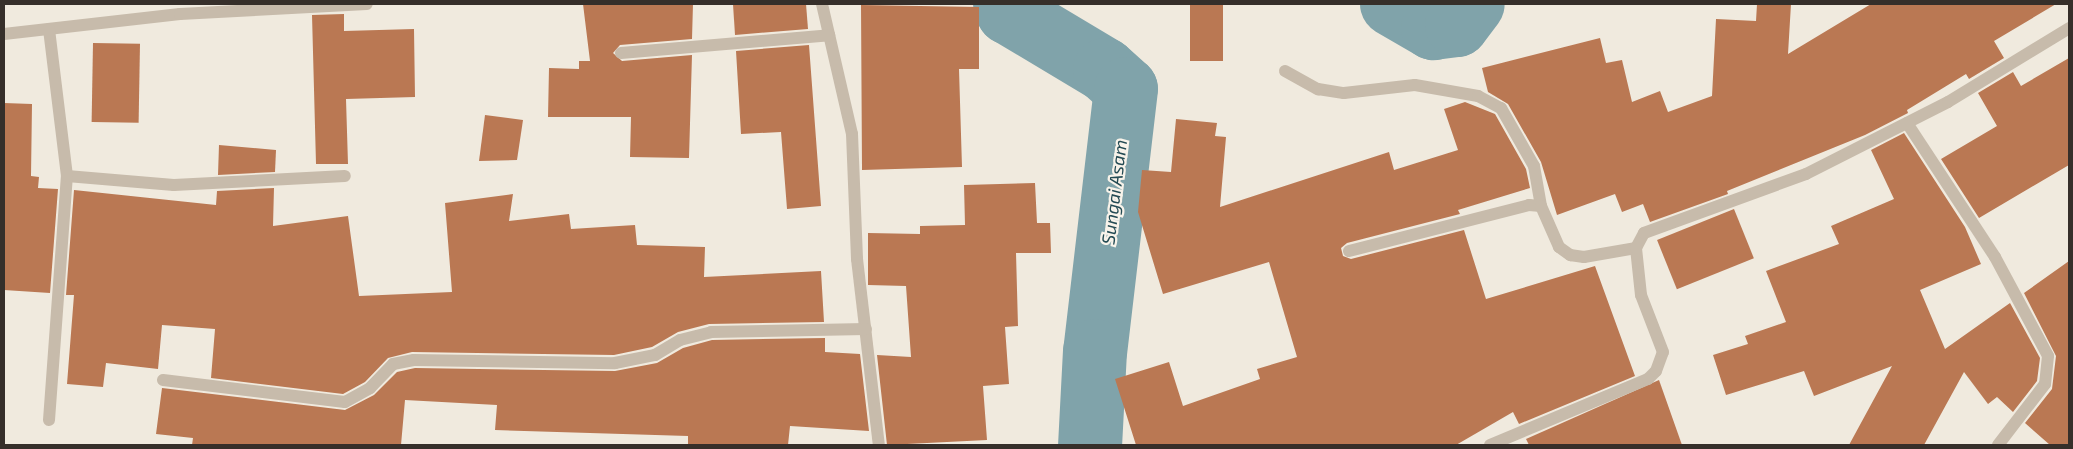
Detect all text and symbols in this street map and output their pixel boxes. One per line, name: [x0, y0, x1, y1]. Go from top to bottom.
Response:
water label: Sungai Asam: [1097, 138, 1131, 246]

